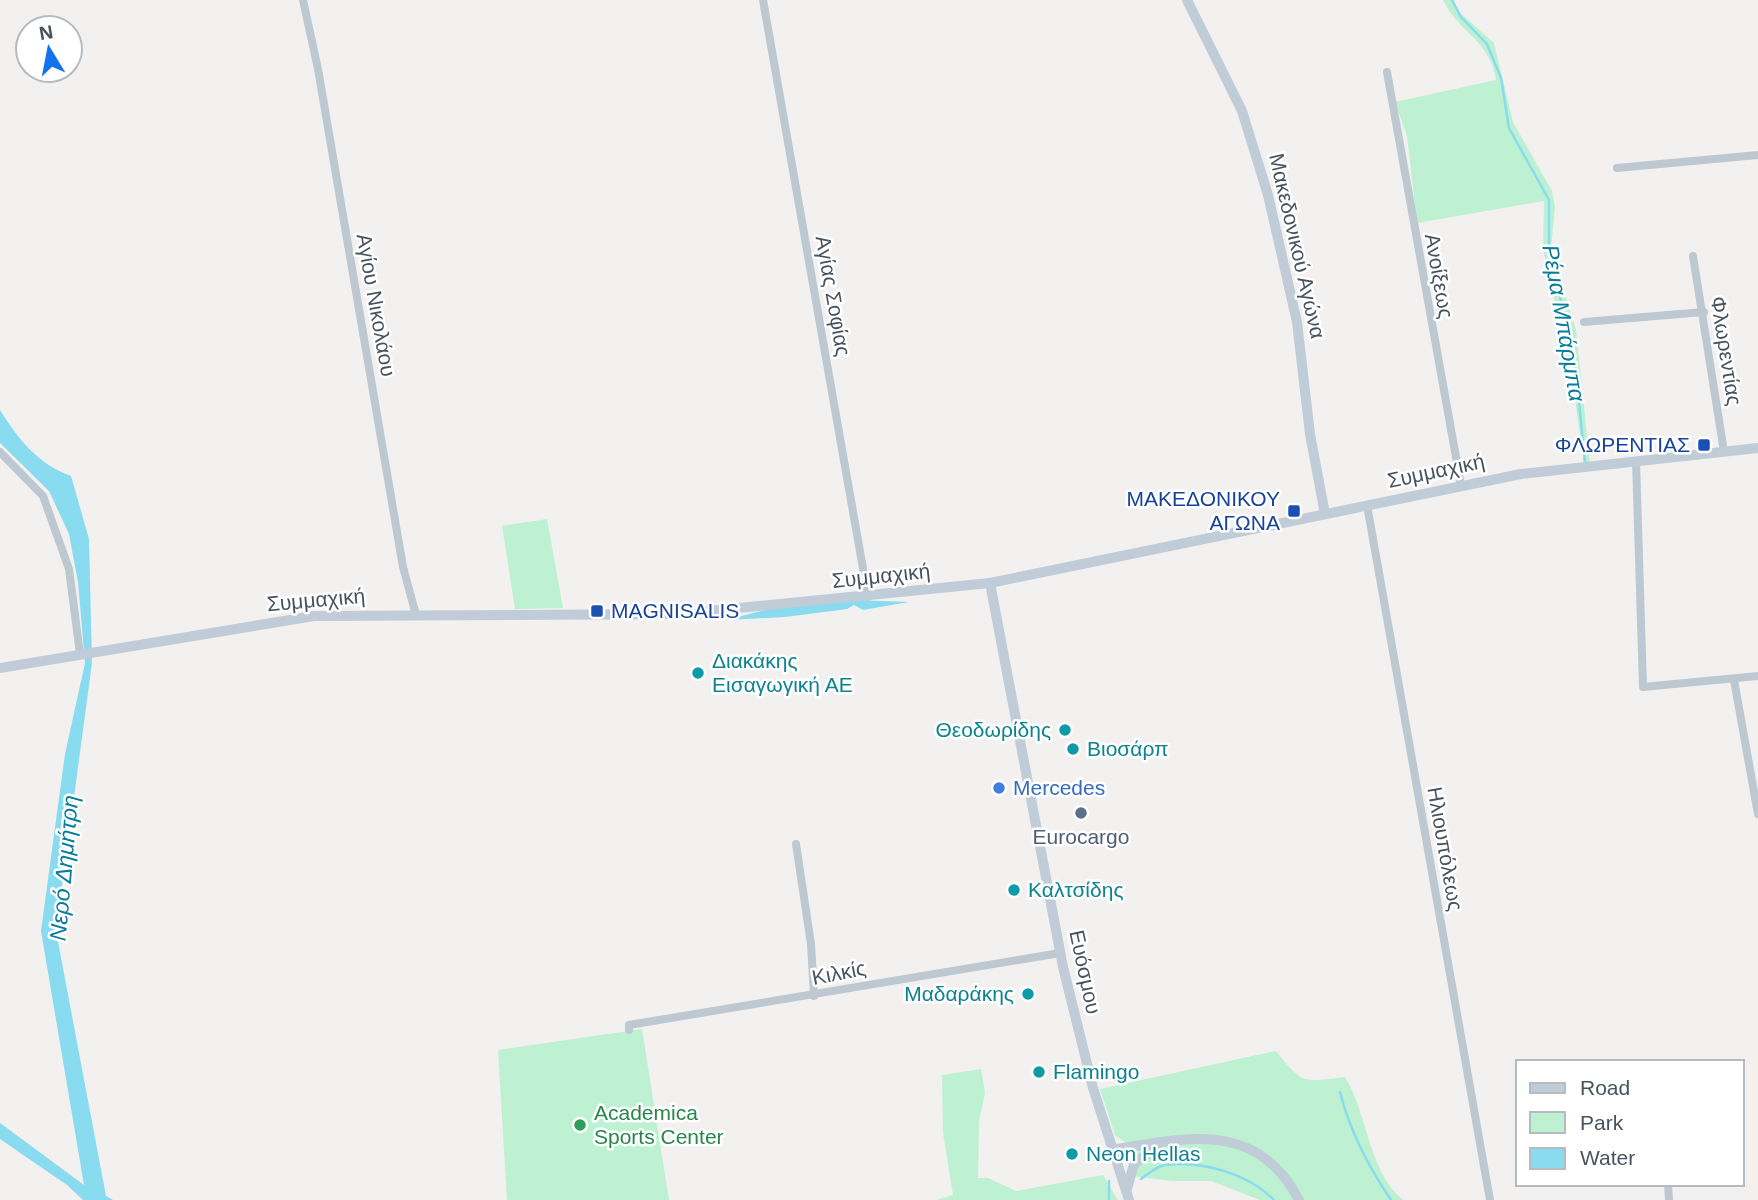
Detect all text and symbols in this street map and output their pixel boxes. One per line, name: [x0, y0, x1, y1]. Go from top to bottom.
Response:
north arrow: [14, 14, 84, 84]
text: N: [38, 21, 55, 44]
street label: Μακεδονικού Αγώνα: [1265, 151, 1330, 341]
street label: Αγίου Νικολάου: [353, 232, 400, 378]
street label: Ανοίξεως: [1421, 232, 1458, 320]
street label: Αγίας Σοφίας: [812, 234, 855, 358]
water label: Ρέμα Μπάρμπα: [1537, 243, 1591, 404]
street label: Φλωρεντίας: [1707, 295, 1746, 407]
place label: ΦΛΩΡΕΝΤΙΑΣ: [1555, 433, 1690, 456]
marker: ΦΛΩΡΕΝΤΙΑΣ: [1696, 437, 1712, 453]
street label: Συμμαχική: [1385, 449, 1487, 492]
place label: ΜΑΚΕΔΟΝΙΚΟΥ ΑΓΩΝΑ: [1127, 487, 1280, 534]
marker: ΜΑΚΕΔΟΝΙΚΟΥ ΑΓΩΝΑ: [1286, 503, 1302, 519]
street label: Συμμαχική: [831, 559, 931, 592]
street label: Συμμαχική: [266, 584, 366, 615]
place label: MAGNISALIS: [611, 599, 739, 622]
marker: MAGNISALIS: [589, 603, 605, 619]
place label: Διακάκης Εισαγωγική ΑΕ: [712, 649, 853, 696]
marker: Διακάκης Εισαγωγική ΑΕ: [690, 665, 706, 681]
place label: Θεοδωρίδης: [935, 718, 1051, 741]
marker: Θεοδωρίδης: [1057, 722, 1073, 738]
place label: Βιοσάρπ: [1087, 737, 1169, 760]
marker: Βιοσάρπ: [1065, 741, 1081, 757]
place label: Mercedes: [1013, 776, 1105, 799]
marker: Mercedes: [991, 780, 1007, 796]
street label: Ηλιουπόλεως: [1423, 785, 1468, 913]
water label: Νερό Δημήτρη: [45, 794, 83, 942]
marker: Eurocargo: [1073, 805, 1089, 821]
place label: Eurocargo: [1033, 825, 1129, 848]
place label: Καλτσίδης: [1028, 878, 1124, 901]
marker: Καλτσίδης: [1006, 882, 1022, 898]
street label: Ευόσμου: [1065, 928, 1106, 1016]
street label: Κιλκίς: [810, 956, 868, 989]
place label: Μαδαράκης: [904, 982, 1014, 1005]
marker: Μαδαράκης: [1020, 986, 1036, 1002]
place label: Flamingo: [1053, 1060, 1139, 1083]
legend: [1516, 1060, 1744, 1186]
marker: Flamingo: [1031, 1064, 1047, 1080]
text: Road: [1580, 1076, 1630, 1099]
place label: Academica Sports Center: [594, 1101, 724, 1148]
text: Park: [1580, 1111, 1624, 1134]
marker: Academica Sports Center: [572, 1117, 588, 1133]
place label: Neon Hellas: [1086, 1142, 1200, 1165]
marker: Neon Hellas: [1064, 1146, 1080, 1162]
text: Water: [1580, 1146, 1635, 1169]

